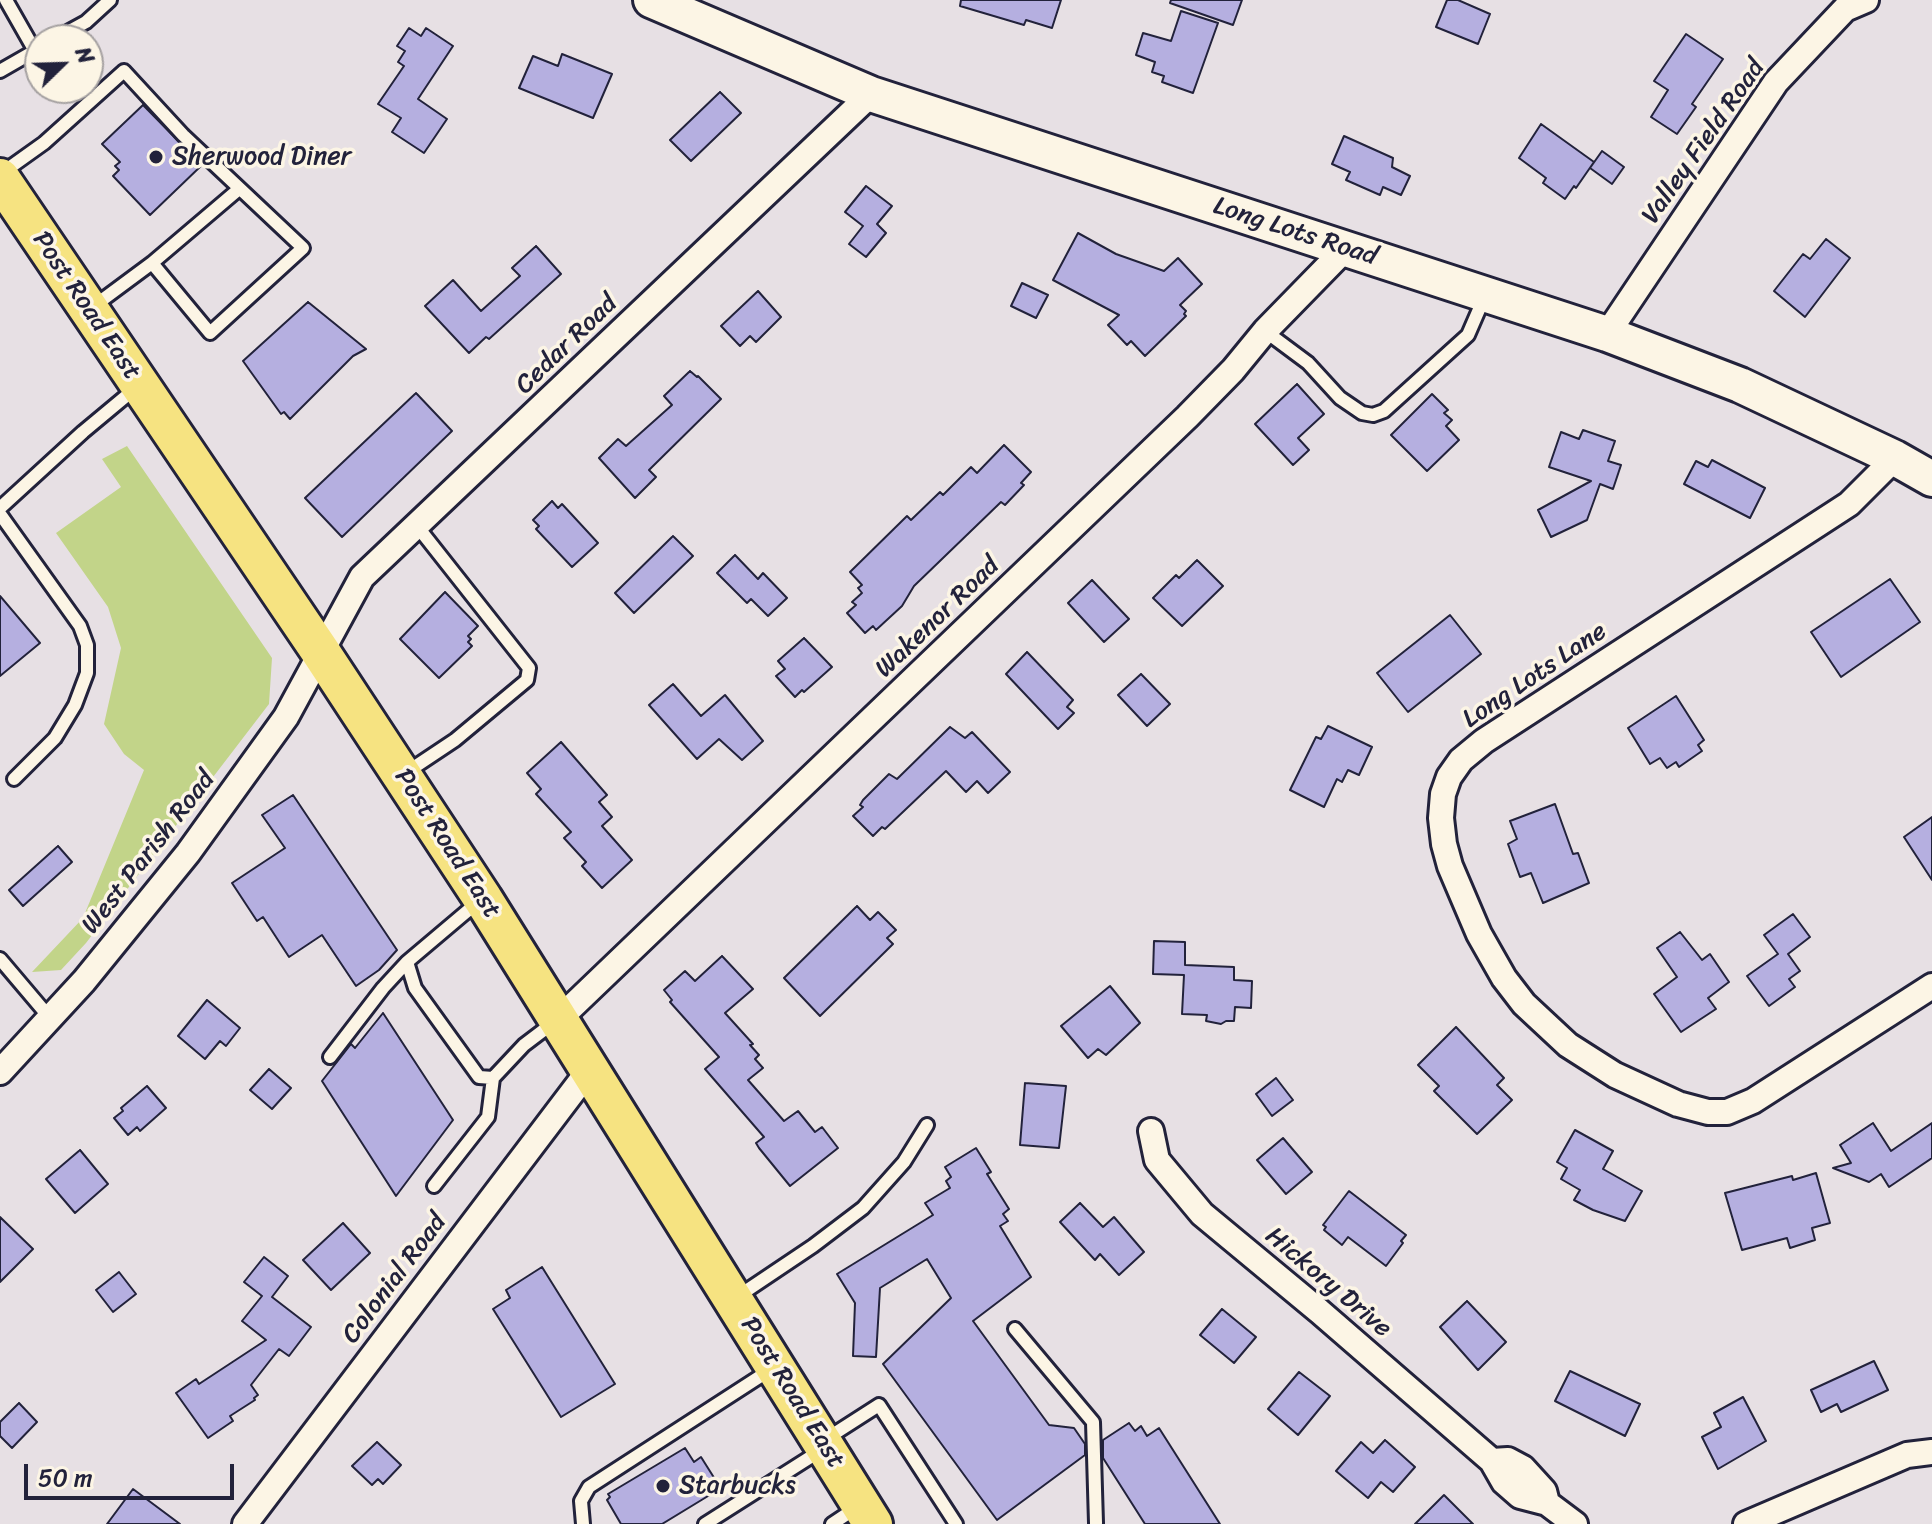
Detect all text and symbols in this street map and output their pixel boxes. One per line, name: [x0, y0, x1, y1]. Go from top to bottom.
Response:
north arrow: [24, 24, 104, 104]
text: N: [64, 41, 106, 70]
street label: Valley Field Road: [1636, 54, 1772, 230]
place label: Sherwood Diner: [172, 141, 351, 173]
marker: Sherwood Diner: [147, 148, 165, 166]
street label: Long Lots Road: [1209, 191, 1381, 273]
street label: Post Road East: [25, 226, 147, 386]
street label: Cedar Road: [510, 289, 624, 401]
street label: Wakenor Road: [870, 551, 1006, 685]
street label: Long Lots Lane: [1457, 616, 1613, 736]
street label: Post Road East: [387, 763, 507, 925]
street label: West Parish Road: [76, 765, 222, 941]
street label: Colonial Road: [336, 1208, 454, 1350]
street label: Hickory Drive: [1258, 1221, 1398, 1345]
street label: Post Road East: [733, 1312, 851, 1474]
scale bar: [28, 1448, 238, 1498]
text: 50 m: [38, 1457, 93, 1499]
place label: Starbucks: [679, 1470, 796, 1502]
marker: Starbucks: [654, 1477, 672, 1495]

